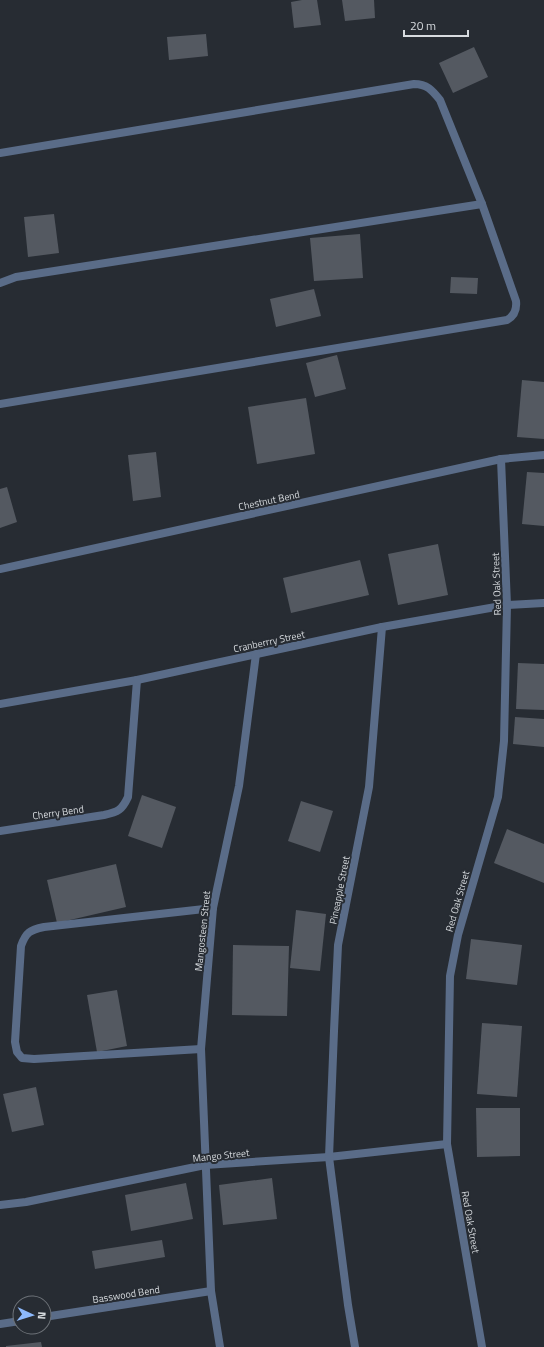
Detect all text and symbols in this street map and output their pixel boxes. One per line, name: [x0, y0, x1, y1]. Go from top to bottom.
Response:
scale bar: [404, 12, 468, 38]
text: 20 m: [410, 16, 436, 35]
street label: Chestnut Bend: [237, 487, 301, 514]
street label: Red Oak Street: [488, 552, 505, 616]
street label: Cranberrry Street: [232, 626, 307, 656]
street label: Cherry Bend: [31, 801, 85, 824]
street label: Pineapple Street: [326, 854, 354, 926]
street label: Red Oak Street: [442, 868, 474, 933]
street label: Mangosteen Street: [191, 890, 214, 972]
street label: Mango Street: [192, 1145, 251, 1166]
street label: Red Oak Street: [458, 1190, 483, 1255]
street label: Basswood Bend: [91, 1282, 161, 1307]
north arrow: [12, 1295, 52, 1335]
text: N: [34, 1311, 50, 1320]

